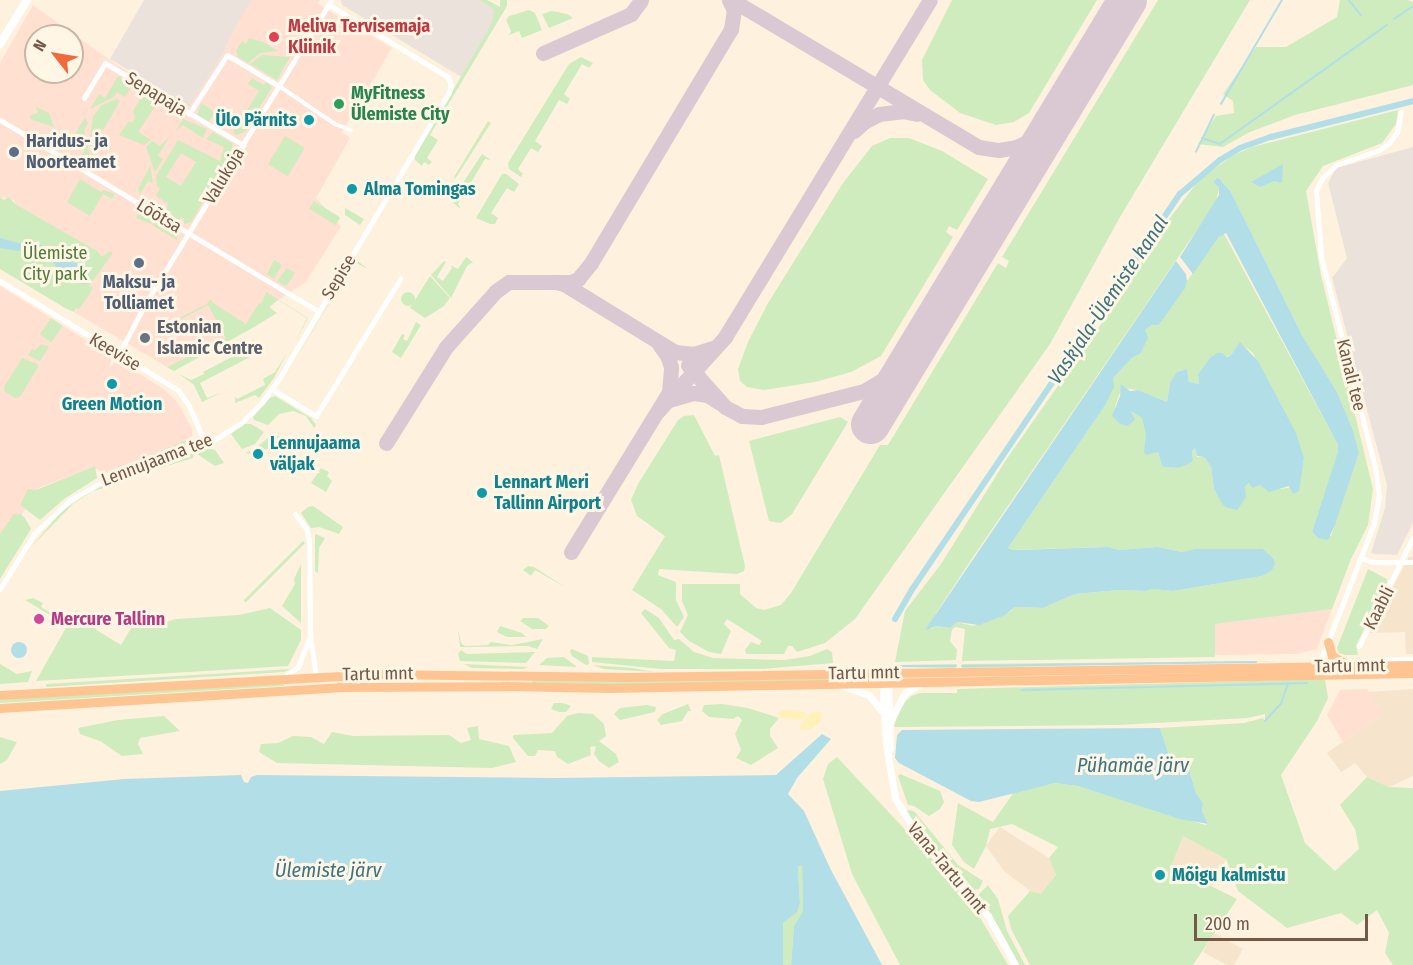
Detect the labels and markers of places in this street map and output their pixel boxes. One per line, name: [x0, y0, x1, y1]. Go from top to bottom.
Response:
place label: Meliva Tervisemaja Kliinik: [288, 16, 430, 58]
marker: Meliva Tervisemaja Kliinik: [265, 28, 283, 46]
place label: MyFitness Ülemiste City: [351, 83, 450, 125]
marker: MyFitness Ülemiste City: [332, 97, 346, 111]
place label: Ülo Pärnits: [215, 109, 297, 131]
marker: Ülo Pärnits: [302, 113, 316, 127]
place label: Haridus- ja Noorteamet: [26, 131, 116, 174]
marker: Haridus- ja Noorteamet: [7, 145, 21, 159]
place label: Alma Tomingas: [364, 178, 476, 200]
marker: Alma Tomingas: [345, 182, 359, 196]
marker: Maksu- ja Tolliamet: [132, 256, 146, 270]
place label: Maksu- ja Tolliamet: [103, 272, 175, 314]
place label: Estonian Islamic Centre: [157, 317, 263, 360]
marker: Estonian Islamic Centre: [138, 331, 152, 345]
marker: Green Motion: [105, 377, 119, 391]
place label: Green Motion: [62, 393, 162, 415]
place label: Lennujaama väljak: [270, 433, 360, 476]
marker: Lennujaama väljak: [251, 447, 265, 461]
place label: Lennart Meri Tallinn Airport: [494, 472, 601, 514]
marker: Lennart Meri Tallinn Airport: [475, 486, 489, 500]
place label: Mercure Tallinn: [51, 608, 165, 630]
marker: Mercure Tallinn: [32, 612, 46, 626]
place label: Mõigu kalmistu: [1172, 864, 1286, 886]
marker: Mõigu kalmistu: [1153, 868, 1167, 882]

